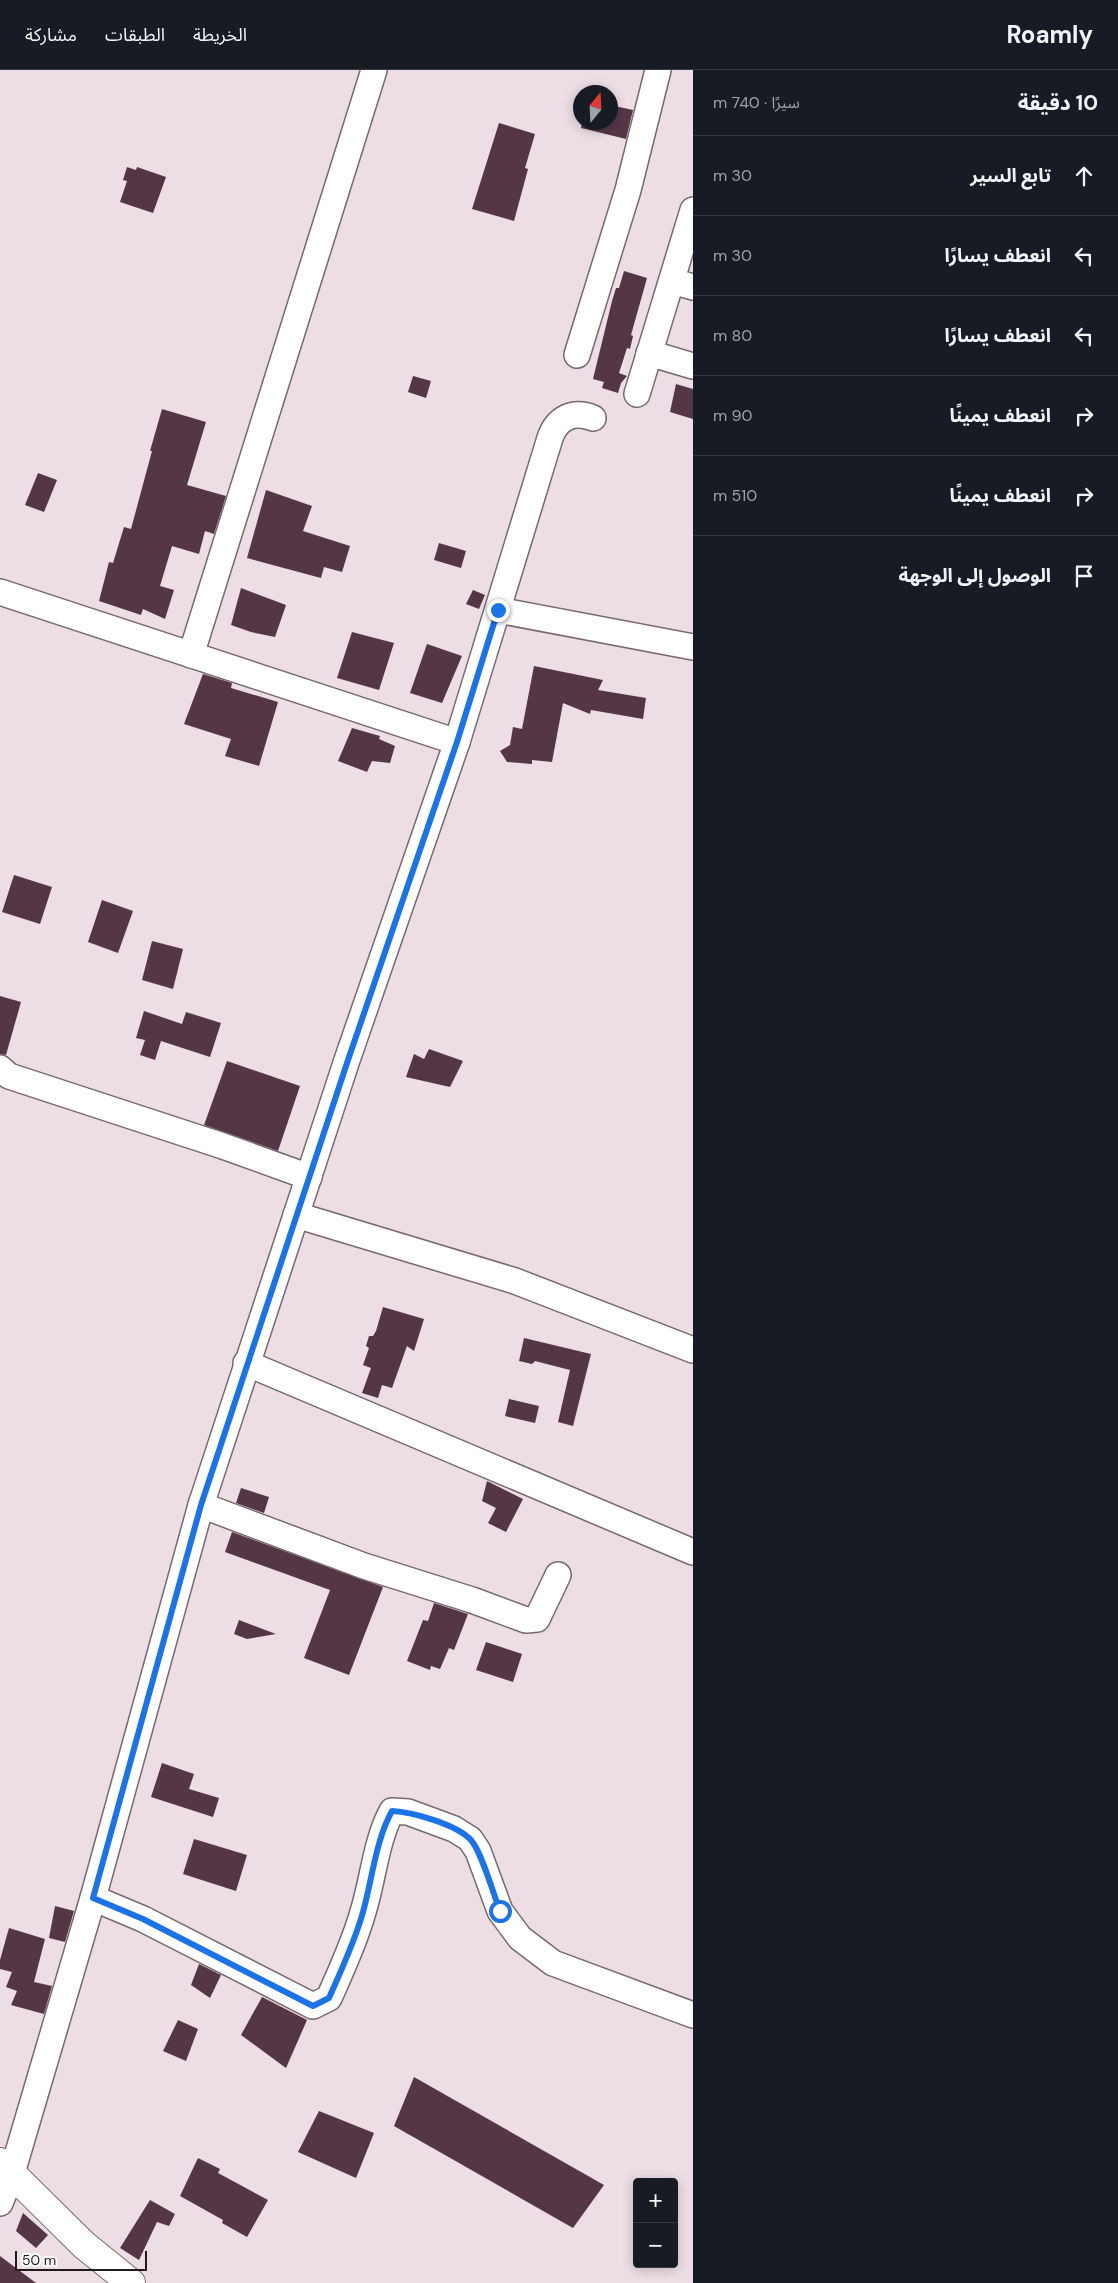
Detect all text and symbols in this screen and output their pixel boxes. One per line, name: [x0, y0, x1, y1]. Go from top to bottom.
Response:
text: Roamly: [1006, 19, 1093, 50]
text: مشاركة: [25, 23, 77, 47]
text: الطبقات: [105, 23, 165, 47]
text: الخريطة: [193, 23, 247, 47]
north arrow: [573, 85, 618, 130]
text: 10 دقيقة: [1018, 89, 1098, 117]
text: سيرًا · 740 m: [713, 92, 800, 113]
icon: ahead: [1070, 162, 1098, 190]
text: تابع السير: [970, 163, 1051, 188]
text: 30 m: [713, 165, 752, 186]
icon: left: [1070, 242, 1098, 270]
text: انعطف يسارًا: [944, 243, 1051, 268]
text: 30 m: [713, 245, 752, 266]
icon: left: [1070, 322, 1098, 350]
text: انعطف يسارًا: [944, 323, 1051, 348]
text: 80 m: [713, 325, 752, 346]
icon: right: [1070, 402, 1098, 430]
text: انعطف يمينًا: [949, 403, 1051, 428]
text: 90 m: [713, 405, 753, 426]
icon: right: [1070, 482, 1098, 510]
text: انعطف يمينًا: [949, 483, 1051, 508]
text: 510 m: [713, 485, 757, 506]
icon: arrive: [1070, 562, 1098, 590]
text: الوصول إلى الوجهة: [899, 563, 1051, 588]
route end: [487, 599, 510, 622]
route start: [489, 1900, 512, 1923]
map controls: [633, 2178, 678, 2268]
button: +: [633, 2178, 678, 2223]
button: −: [633, 2223, 678, 2268]
scale bar: [15, 2248, 148, 2271]
text: 50 m: [22, 2251, 56, 2269]

